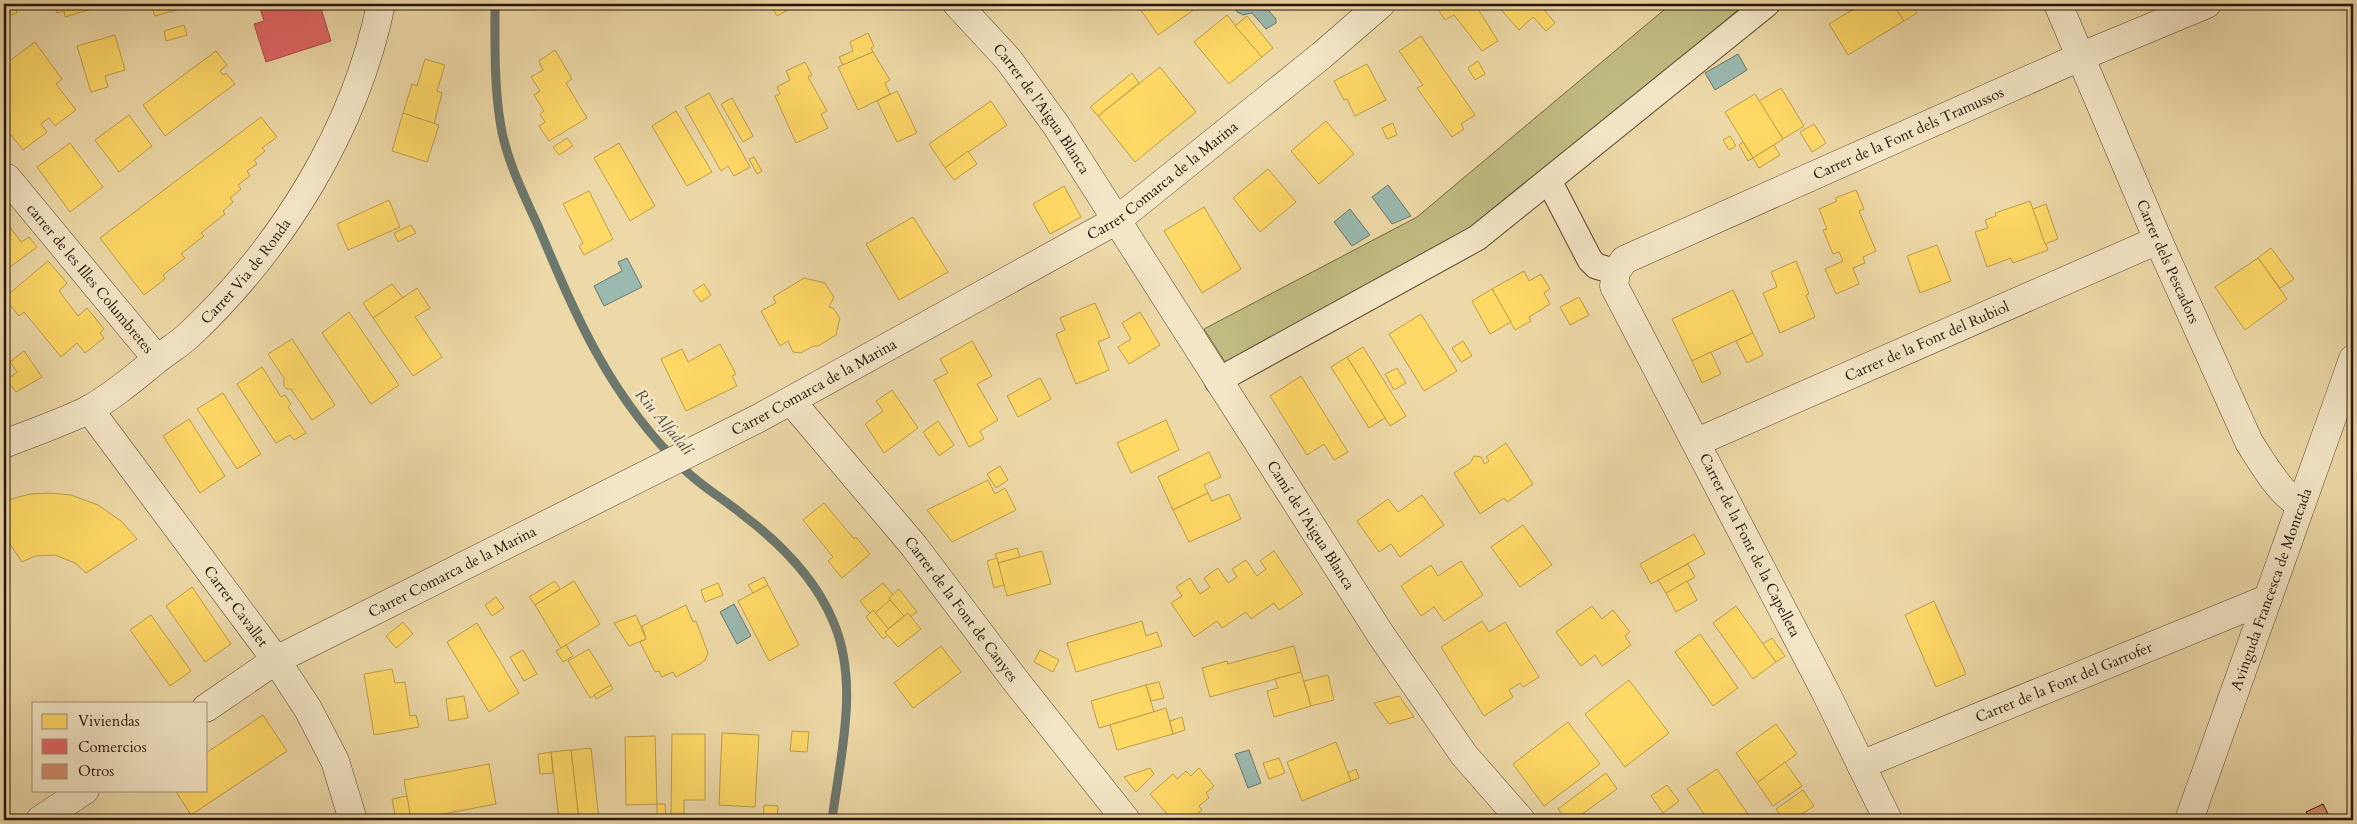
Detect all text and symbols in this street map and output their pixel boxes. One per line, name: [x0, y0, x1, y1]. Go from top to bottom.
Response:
street label: Carrer de l’Aigua Blanca: [989, 39, 1095, 178]
street label: Carrer de la Font dels Tramussos: [1810, 82, 2007, 185]
street label: Carrer Comarca de la Marina: [1083, 116, 1242, 245]
street label: Carrer dels Pescadors: [2132, 196, 2204, 327]
street label: carrer de les Illes Columbretes: [22, 199, 158, 358]
street label: Carrer Via de Ronda: [196, 214, 296, 328]
street label: Carrer de la Font del Rubiol: [1841, 296, 2013, 386]
street label: Carrer Comarca de la Marina: [728, 334, 900, 440]
water label: Riu Alfadalí: [630, 384, 699, 461]
street label: Carrer de la Font de la Capelleta: [1695, 450, 1805, 641]
street label: Camí de l’Aigua Blanca: [1262, 457, 1360, 594]
street label: Avinguda Francesca de Montcada: [2226, 485, 2316, 693]
street label: Carrer Comarca de la Marina: [365, 521, 540, 622]
street label: Carrer de la Font de Canyes: [900, 532, 1023, 686]
street label: Carrer Cavallet: [199, 562, 273, 651]
street label: Carrer de la Font del Garrofer: [1972, 637, 2156, 727]
legend: [32, 702, 208, 792]
text: Viviendas: [78, 711, 140, 731]
text: Comercios: [78, 737, 147, 757]
text: Otros: [78, 761, 114, 781]

